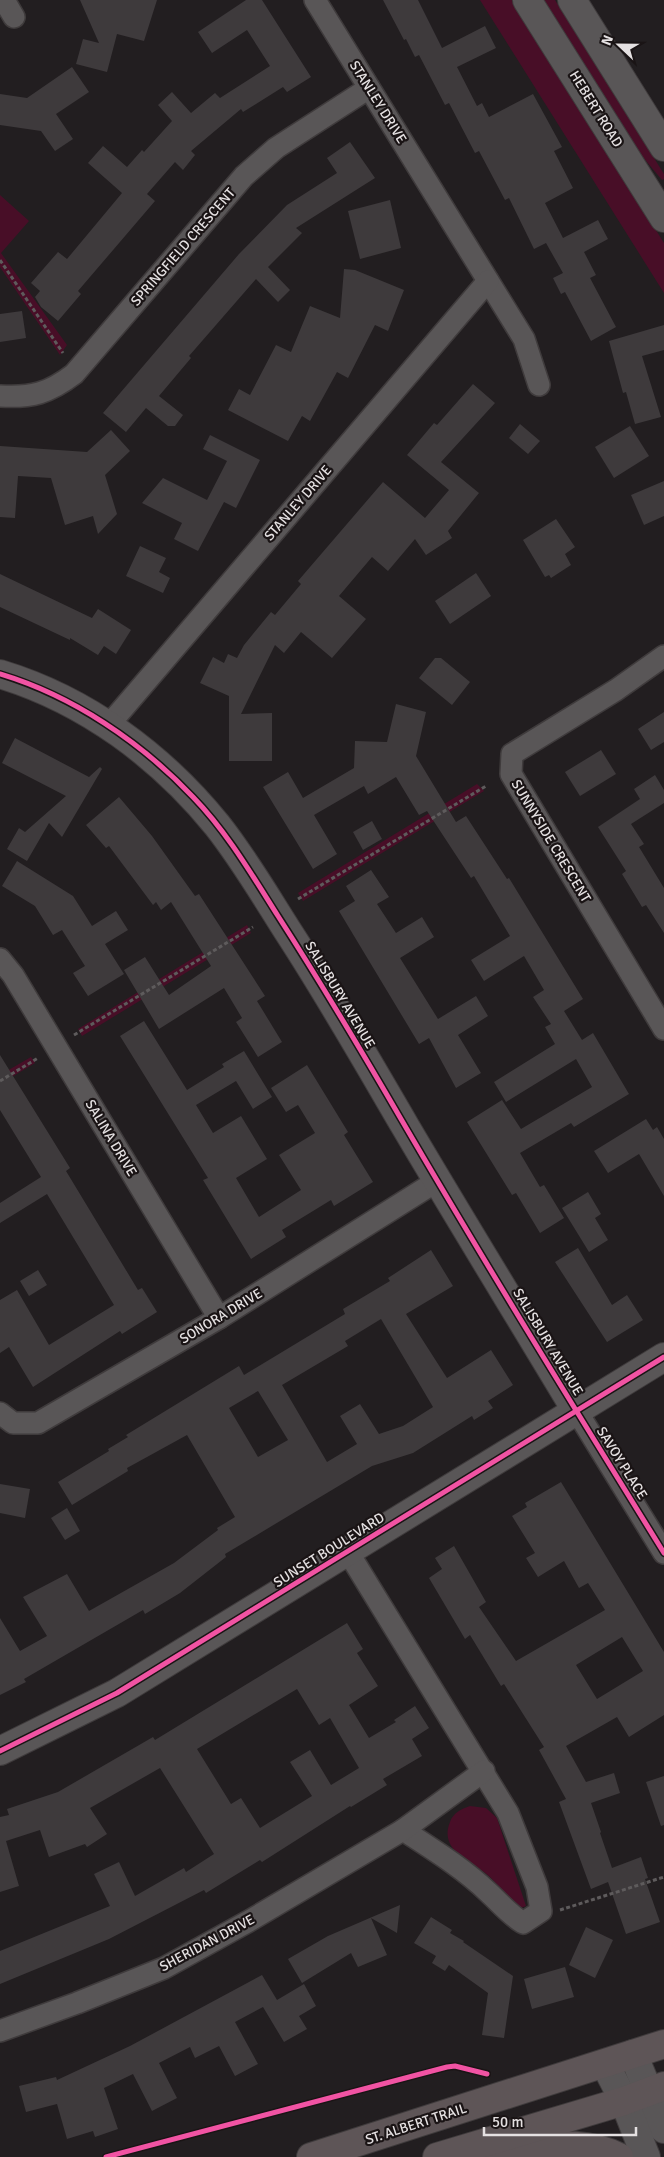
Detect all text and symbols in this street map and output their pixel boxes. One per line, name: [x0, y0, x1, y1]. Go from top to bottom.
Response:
north arrow: [594, 20, 644, 70]
text: N: [598, 33, 617, 48]
street label: STANLEY DRIVE: [346, 58, 410, 147]
street label: HEBERT ROAD: [566, 68, 626, 150]
street label: SPRINGFIELD CRESCENT: [127, 184, 239, 309]
street label: STANLEY DRIVE: [261, 462, 335, 544]
street label: SUNNYSIDE CRESCENT: [508, 777, 594, 906]
street label: SALISBURY AVENUE: [301, 938, 379, 1052]
street label: SALINA DRIVE: [81, 1097, 141, 1179]
street label: SONORA DRIVE: [177, 1285, 265, 1347]
street label: SALISBURY AVENUE: [509, 1285, 587, 1399]
street label: SAVOY PLACE: [593, 1424, 651, 1503]
street label: SUNSET BOULEVARD: [270, 1509, 388, 1591]
street label: SHERIDAN DRIVE: [157, 1911, 258, 1975]
street label: ST. ALBERT TRAIL: [363, 2100, 469, 2148]
scale bar: [484, 2104, 636, 2136]
text: 50 m: [492, 2113, 523, 2131]

